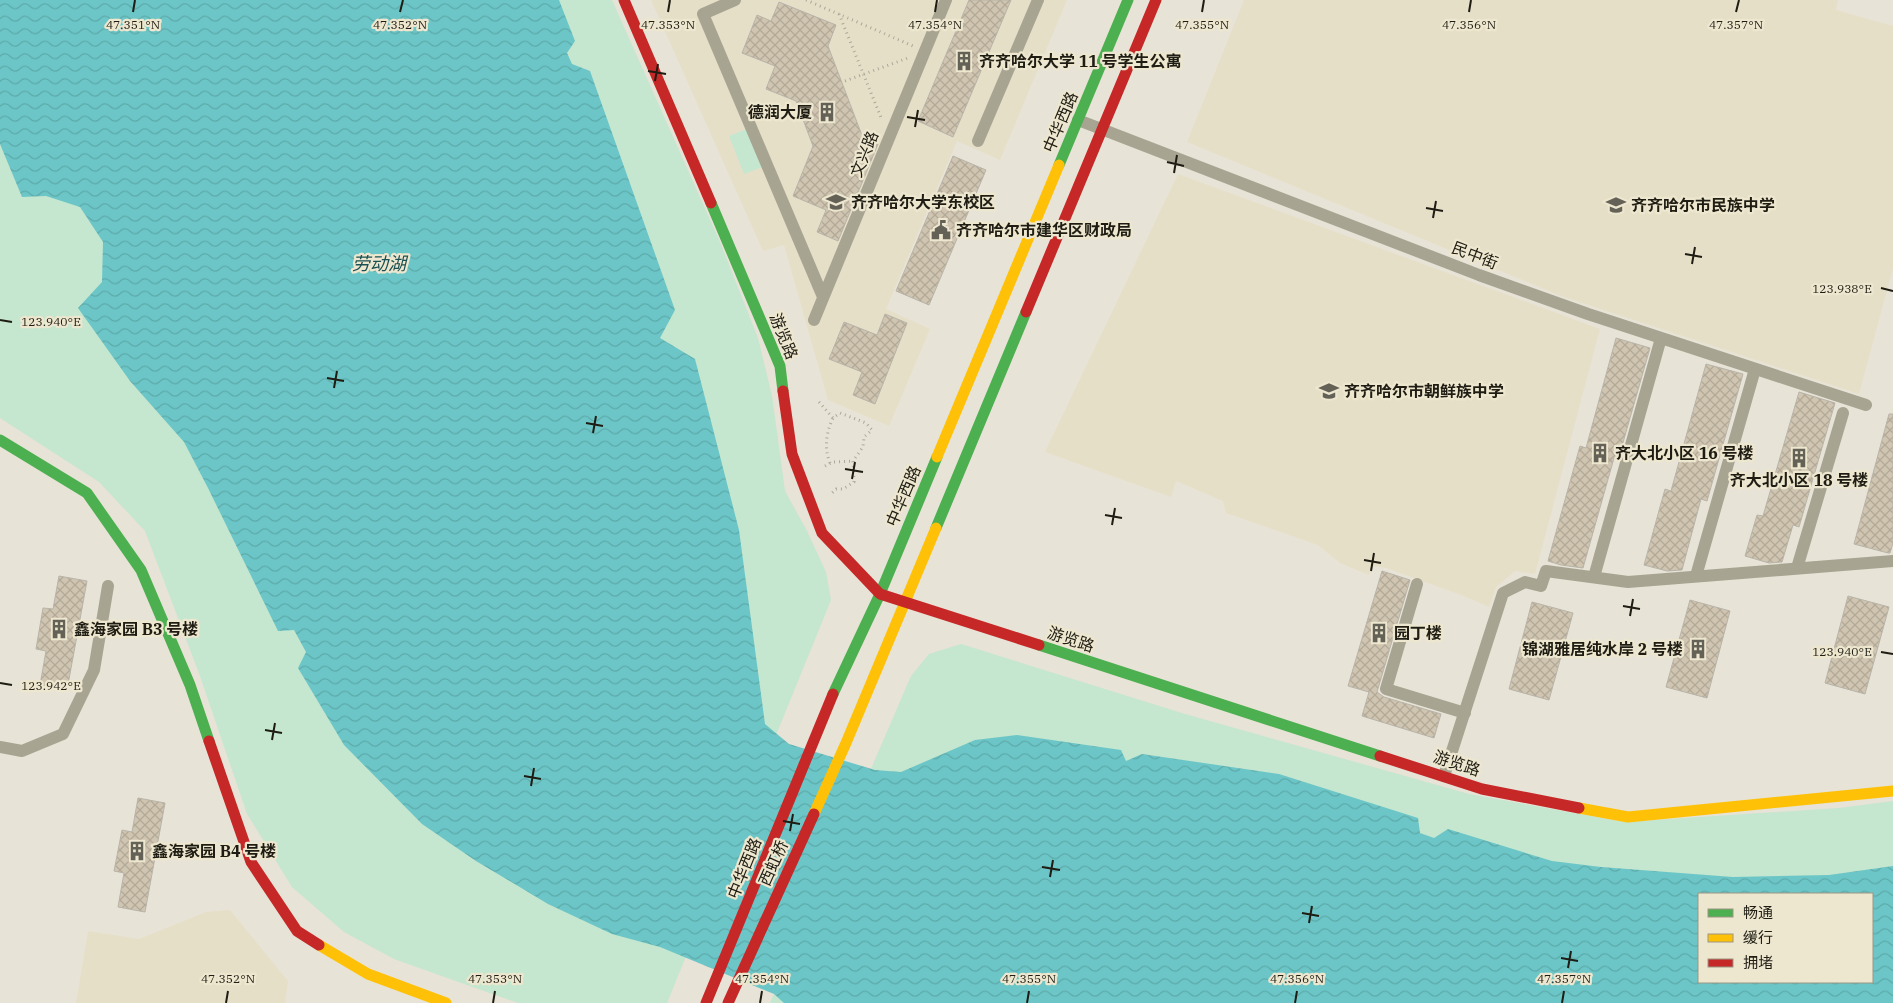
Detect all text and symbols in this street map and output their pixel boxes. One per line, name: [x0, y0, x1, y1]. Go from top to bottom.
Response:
text: 47.351°N: [106, 17, 160, 32]
text: 47.352°N: [373, 17, 427, 32]
text: 47.353°N: [641, 17, 695, 32]
text: 47.354°N: [908, 17, 962, 32]
text: 47.355°N: [1175, 17, 1229, 32]
text: 47.356°N: [1442, 17, 1496, 32]
text: 47.357°N: [1709, 17, 1763, 32]
building icon: 齐齐哈尔大学 11 号学生公寓: [953, 50, 975, 72]
place label: 齐齐哈尔大学 11 号学生公寓: [979, 51, 1182, 71]
street label: 中华西路: [1038, 89, 1082, 155]
building icon: 德润大厦: [816, 101, 838, 123]
place label: 德润大厦: [748, 102, 812, 122]
street label: 文兴路: [846, 128, 882, 180]
school or university icon: 齐齐哈尔大学东校区: [825, 191, 847, 213]
place label: 齐齐哈尔大学东校区: [851, 192, 995, 212]
school or university icon: 齐齐哈尔市民族中学: [1605, 194, 1627, 216]
place label: 齐齐哈尔市民族中学: [1631, 195, 1775, 215]
public building icon: 齐齐哈尔市建华区财政局: [930, 219, 952, 241]
place label: 齐齐哈尔市建华区财政局: [956, 220, 1132, 240]
street label: 民中街: [1449, 237, 1501, 273]
water label: 劳动湖: [352, 252, 409, 275]
text: 123.938°E: [1812, 281, 1872, 296]
street label: 游览路: [766, 310, 802, 362]
text: 123.940°E: [21, 314, 81, 329]
school or university icon: 齐齐哈尔市朝鲜族中学: [1318, 380, 1340, 402]
place label: 齐齐哈尔市朝鲜族中学: [1344, 381, 1504, 401]
building icon: 齐大北小区 16 号楼: [1589, 442, 1611, 464]
place label: 齐大北小区 16 号楼: [1615, 443, 1754, 463]
building icon: 齐大北小区 18 号楼: [1788, 447, 1810, 469]
street label: 中华西路: [881, 463, 925, 529]
place label: 齐大北小区 18 号楼: [1730, 470, 1868, 490]
building icon: 鑫海家园 B3 号楼: [48, 618, 70, 640]
place label: 鑫海家园 B3 号楼: [74, 619, 198, 639]
street label: 游览路: [1045, 622, 1097, 656]
building icon: 园丁楼: [1368, 622, 1390, 644]
place label: 园丁楼: [1394, 623, 1442, 643]
building icon: 锦湖雅居纯水岸 2 号楼: [1687, 638, 1709, 660]
place label: 锦湖雅居纯水岸 2 号楼: [1522, 639, 1683, 659]
text: 123.940°E: [1812, 644, 1872, 659]
text: 123.942°E: [21, 678, 81, 693]
street label: 游览路: [1431, 746, 1483, 780]
street label: 中华西路: [723, 835, 765, 901]
street label: 西虹桥: [754, 837, 792, 889]
building icon: 鑫海家园 B4 号楼: [126, 840, 148, 862]
place label: 鑫海家园 B4 号楼: [152, 841, 276, 861]
legend: [1698, 893, 1873, 983]
text: 畅通: [1743, 903, 1773, 922]
text: 缓行: [1743, 928, 1773, 947]
text: 拥堵: [1743, 953, 1773, 972]
text: 47.352°N: [201, 971, 255, 986]
text: 47.353°N: [468, 971, 522, 986]
text: 47.354°N: [735, 971, 789, 986]
text: 47.355°N: [1002, 971, 1056, 986]
text: 47.356°N: [1270, 971, 1324, 986]
text: 47.357°N: [1537, 971, 1591, 986]

